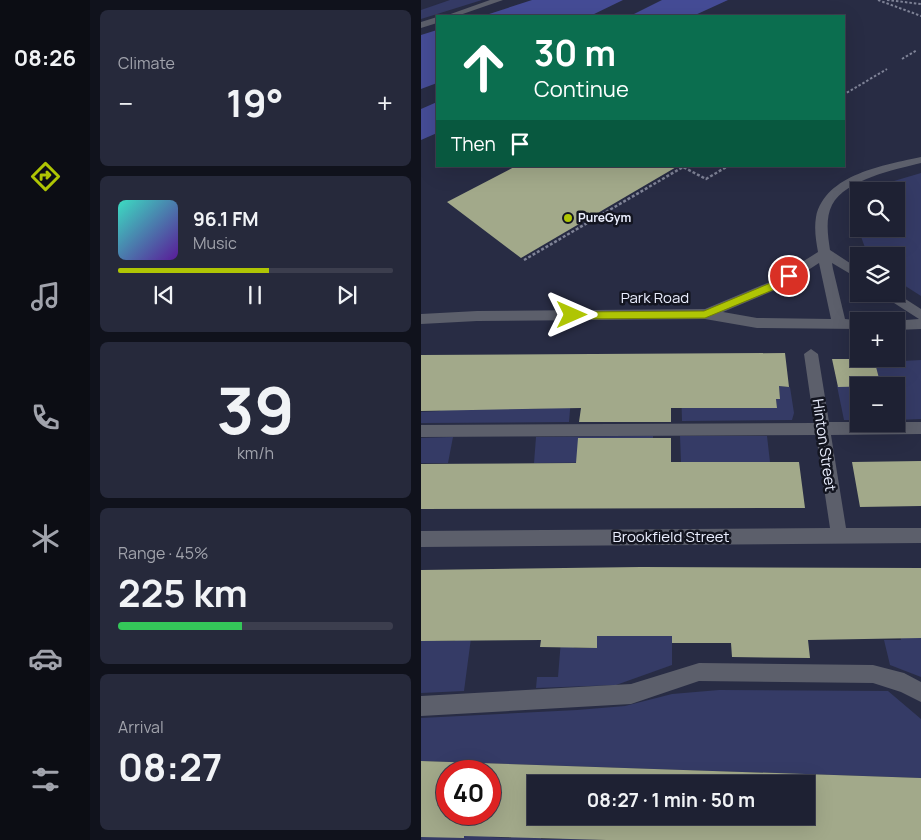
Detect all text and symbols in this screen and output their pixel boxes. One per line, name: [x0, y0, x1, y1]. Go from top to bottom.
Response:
text: 30 m: [534, 29, 616, 77]
icon: ahead: [451, 35, 516, 100]
text: 08:26: [14, 43, 76, 73]
text: Climate: [118, 52, 175, 74]
text: Continue: [534, 74, 629, 104]
text: 19°: [226, 76, 284, 128]
text: −: [118, 84, 133, 122]
text: +: [377, 84, 393, 122]
icon: arrive: [506, 130, 534, 158]
text: Then: [451, 131, 496, 157]
icon: directions: [28, 159, 63, 194]
map controls: [850, 182, 905, 432]
button: search: [850, 182, 905, 237]
text: 96.1 FM: [193, 206, 258, 232]
place label: PureGym: [578, 209, 632, 226]
marker: PureGym: [562, 212, 574, 224]
text: Music: [193, 232, 237, 254]
button: layers: [850, 247, 905, 302]
pin: [768, 255, 810, 297]
icon: arrive: [775, 262, 803, 290]
icon: music: [28, 279, 63, 314]
icon: previous: [150, 281, 178, 309]
icon: pause: [241, 281, 269, 309]
icon: next: [333, 281, 361, 309]
street label: Park Road: [621, 287, 689, 308]
position arrow: [545, 288, 597, 340]
button: +: [850, 312, 905, 367]
text: 39: [216, 365, 295, 454]
button: −: [850, 377, 905, 432]
street label: Hinton Street: [808, 397, 841, 493]
icon: phone: [28, 400, 63, 435]
text: km/h: [237, 442, 274, 464]
icon: climate: [28, 521, 63, 556]
street label: Brookfield Street: [613, 526, 729, 547]
text: Range · 45%: [118, 542, 208, 564]
text: 225 km: [118, 566, 248, 618]
icon: car: [28, 641, 63, 676]
text: Arrival: [118, 716, 164, 738]
text: 08:27: [118, 740, 222, 792]
speed limit sign: 40: [436, 760, 501, 825]
icon: filters: [28, 762, 63, 797]
text: 08:27 · 1 min · 50 m: [587, 787, 755, 813]

